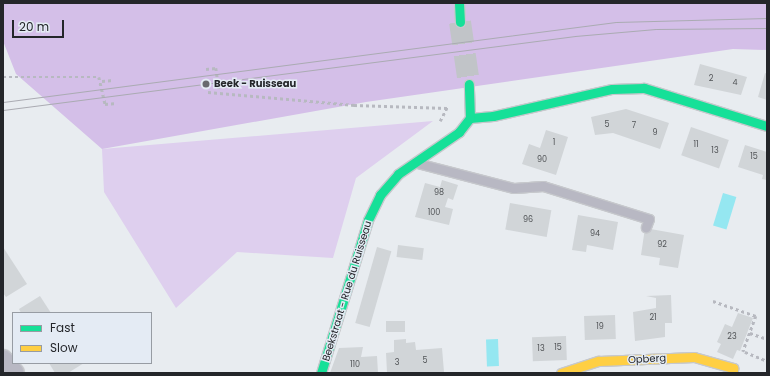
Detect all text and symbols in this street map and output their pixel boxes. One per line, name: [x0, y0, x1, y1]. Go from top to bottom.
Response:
scale bar: [14, 12, 66, 38]
text: 20 m: [19, 18, 49, 35]
house number: 2: [709, 74, 713, 84]
place label: Beek - Ruisseau: [214, 78, 296, 90]
house number: 4: [732, 78, 738, 88]
marker: Beek - Ruisseau: [201, 79, 211, 89]
house number: 5: [604, 120, 610, 130]
house number: 7: [632, 121, 636, 131]
house number: 9: [652, 128, 658, 138]
house number: 1: [553, 138, 555, 148]
house number: 11: [693, 140, 699, 150]
house number: 13: [711, 146, 719, 156]
house number: 15: [750, 152, 758, 162]
house number: 90: [537, 155, 547, 165]
house number: 98: [434, 188, 444, 198]
house number: 100: [428, 208, 440, 218]
house number: 96: [523, 215, 533, 225]
street label: Beekstraat - Rue du Ruisseau: [320, 219, 374, 363]
house number: 94: [590, 229, 600, 239]
house number: 92: [657, 240, 667, 250]
legend: [12, 312, 152, 364]
house number: 21: [649, 313, 657, 323]
text: Fast: [50, 319, 75, 336]
house number: 19: [596, 322, 604, 332]
house number: 23: [727, 332, 737, 342]
text: Slow: [50, 339, 78, 356]
house number: 15: [554, 343, 562, 353]
house number: 13: [537, 344, 545, 354]
street label: Opberg: [628, 352, 666, 366]
house number: 5: [422, 356, 428, 366]
house number: 3: [395, 358, 399, 368]
house number: 110: [350, 360, 360, 370]

